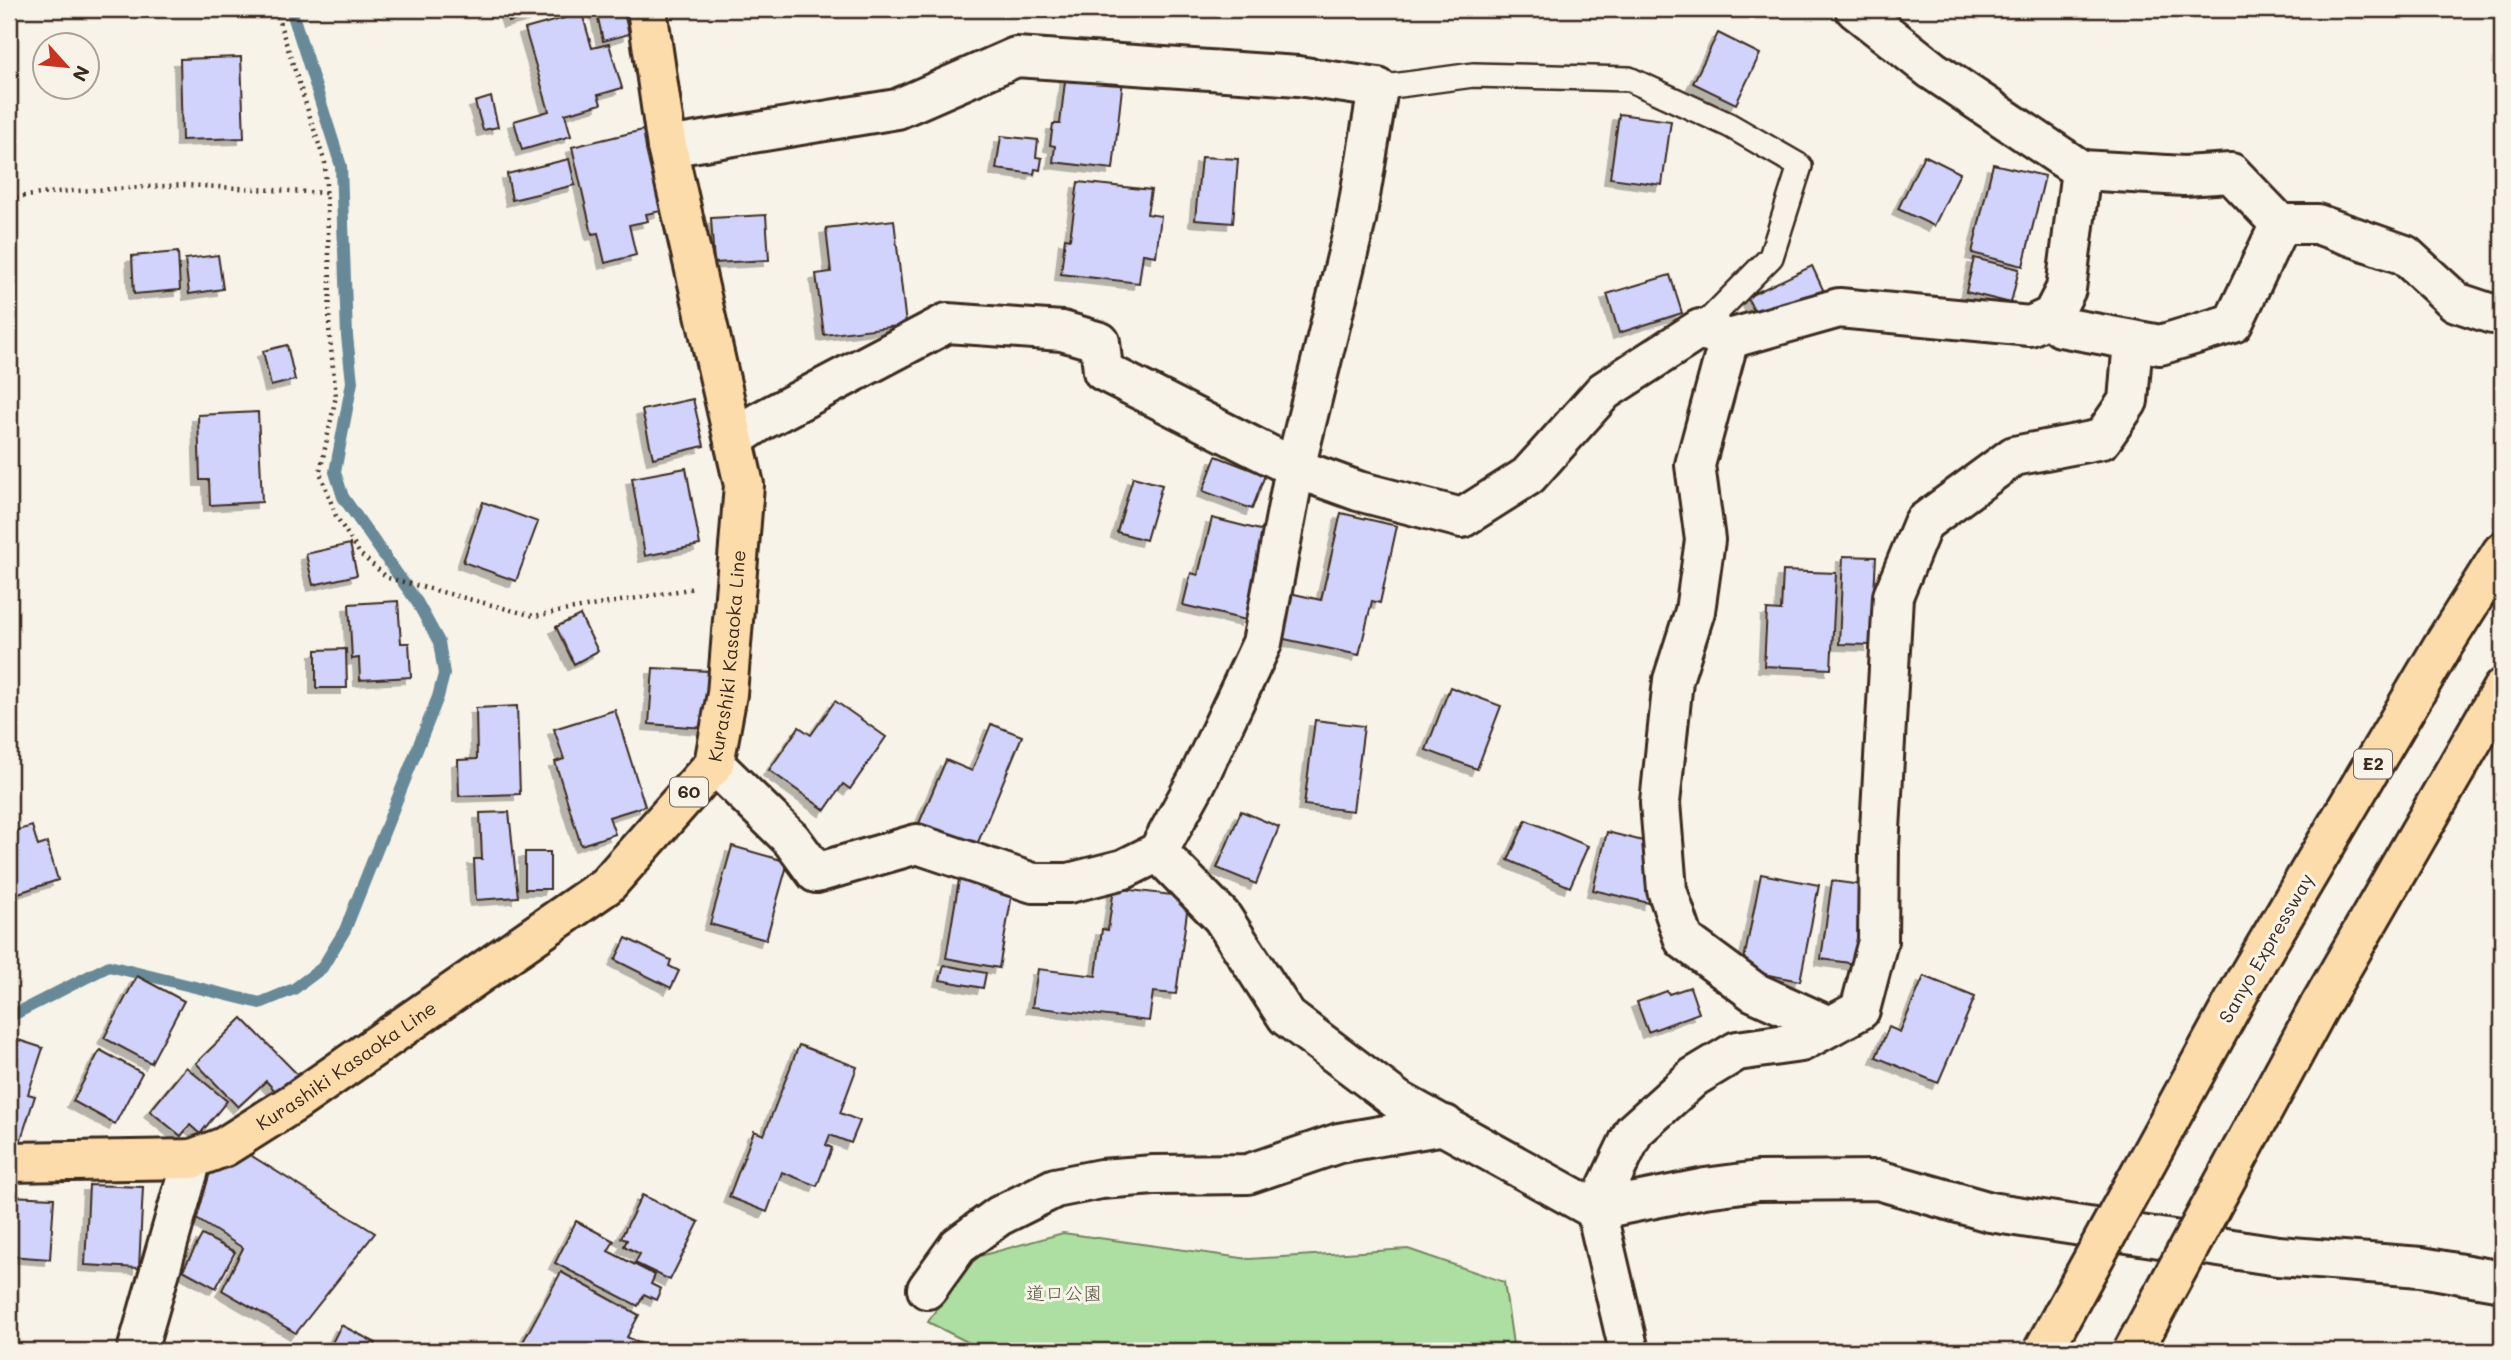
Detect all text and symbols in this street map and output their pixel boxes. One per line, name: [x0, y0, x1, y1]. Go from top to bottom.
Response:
north arrow: [32, 32, 102, 102]
text: N: [67, 62, 96, 86]
street label: Kurashiki Kasaoka Line: [702, 549, 751, 764]
road number: E2: [2354, 750, 2392, 778]
road number: 60: [670, 778, 708, 806]
street label: Sanyo Expressway: [2213, 868, 2319, 1027]
street label: Kurashiki Kasaoka Line: [251, 995, 441, 1136]
park label: 道口公園: [1026, 1280, 1102, 1305]

